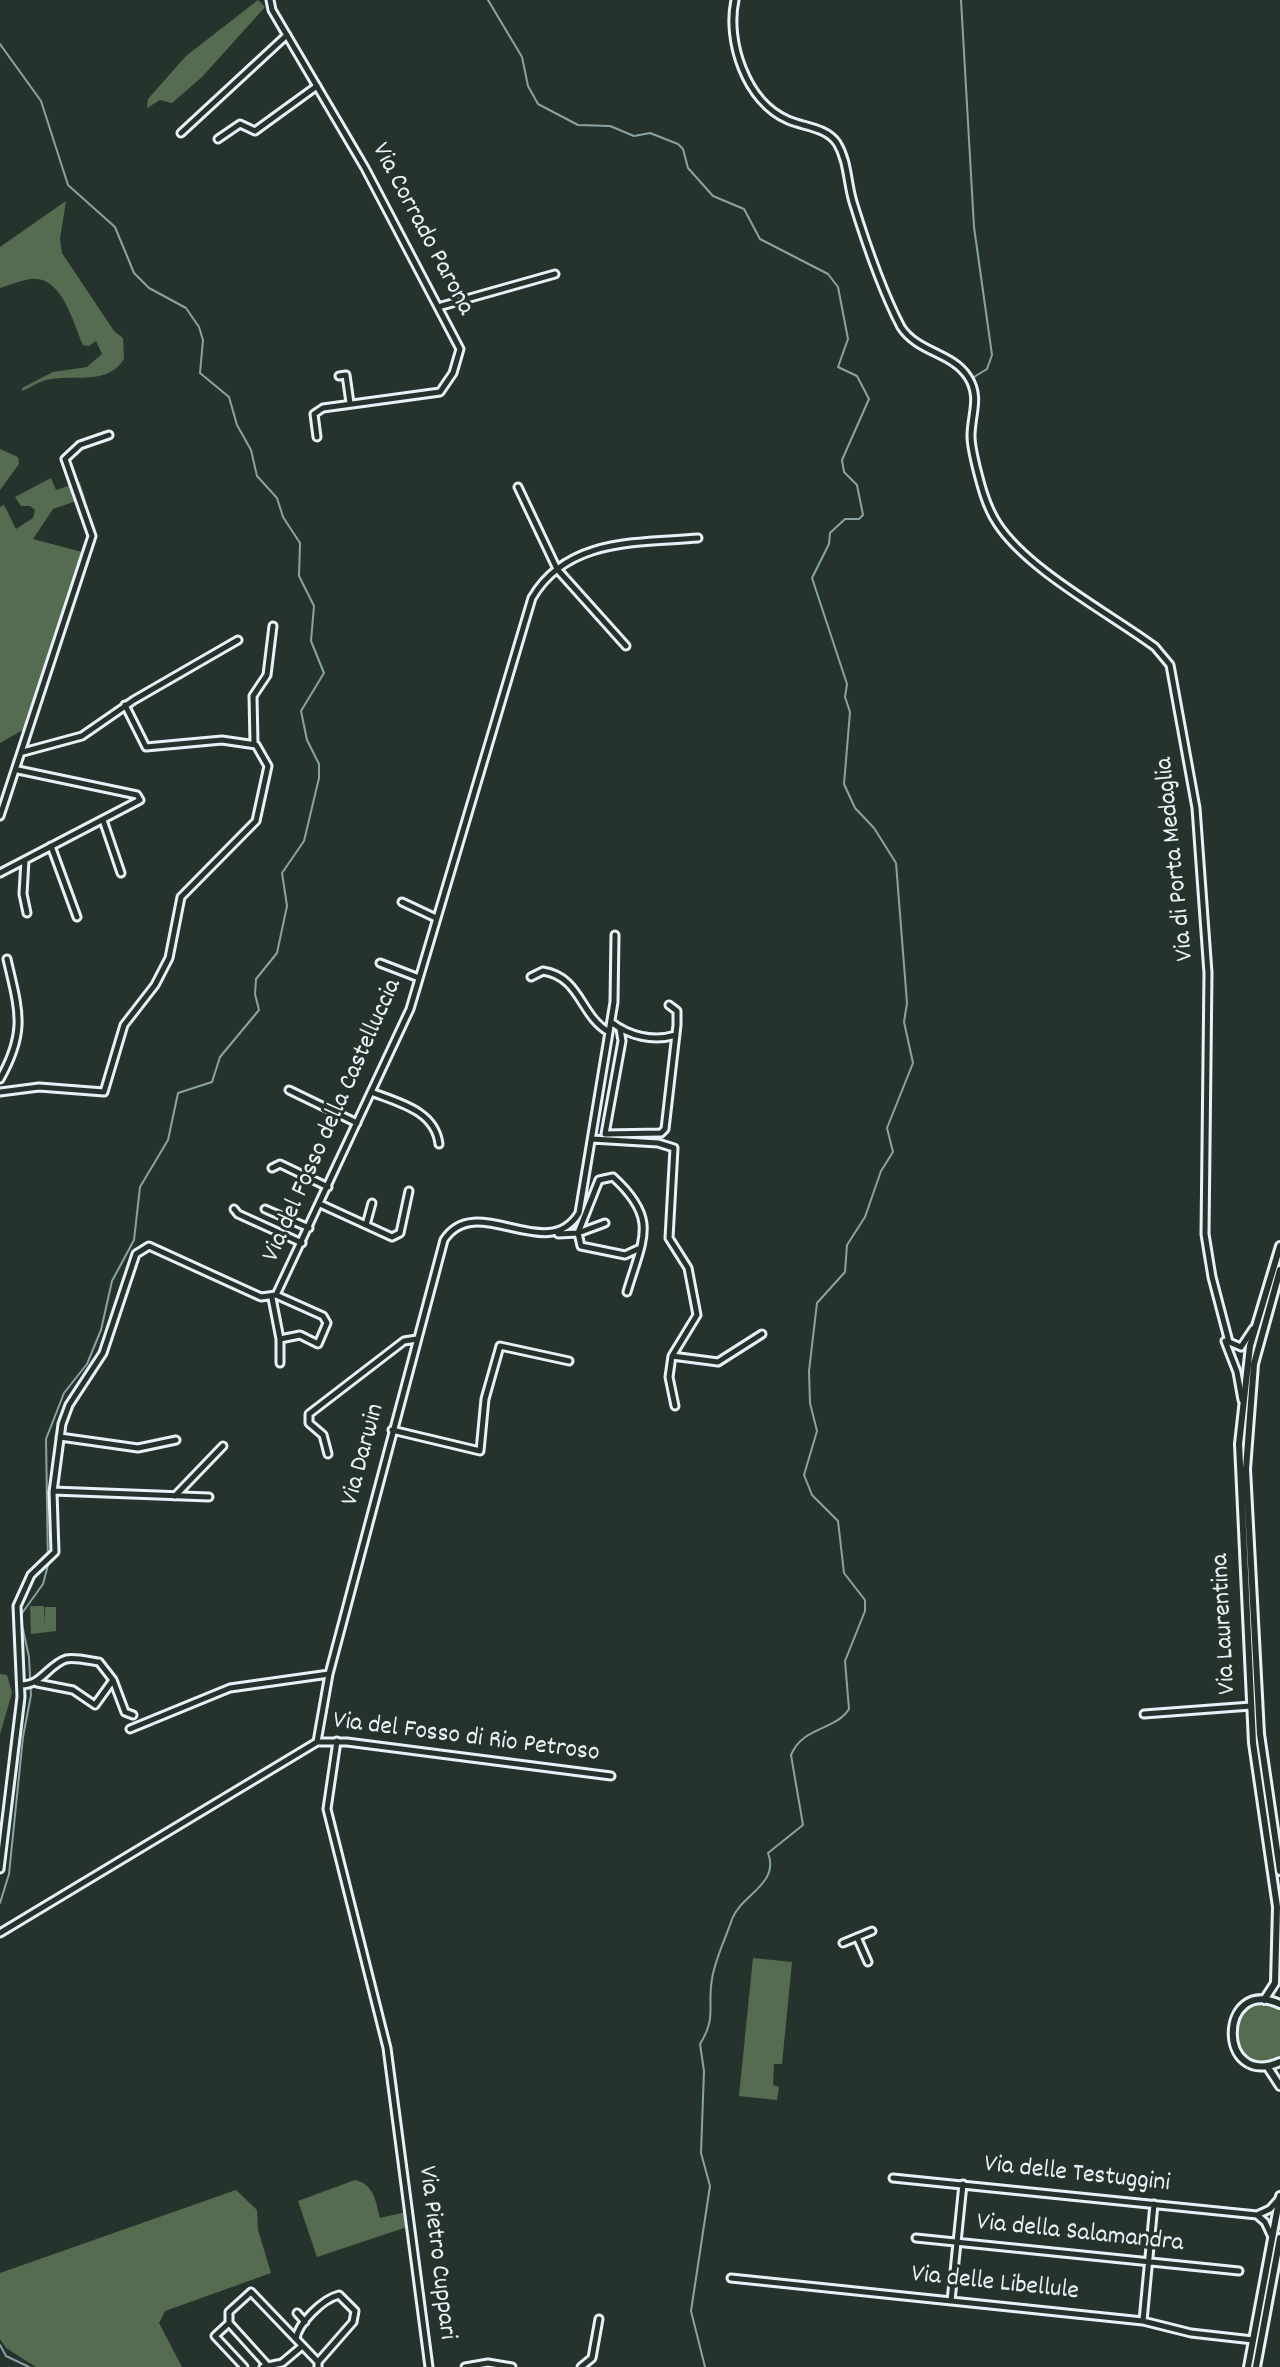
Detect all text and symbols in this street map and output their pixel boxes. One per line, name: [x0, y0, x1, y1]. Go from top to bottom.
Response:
street label: Via Corrado Parona: [363, 139, 479, 321]
street label: Via di Porta Medaglia: [1151, 756, 1203, 962]
street label: Via del Fosso della Castelluccia: [257, 975, 411, 1267]
street label: Via Darwin: [336, 1401, 394, 1509]
street label: Via Laurentina: [1207, 1553, 1245, 1695]
street label: Via del Fosso di Rio Petroso: [331, 1707, 601, 1771]
street label: Via delle Testuggini: [983, 2151, 1171, 2201]
street label: Via Pietro Cuppari: [409, 2164, 461, 2342]
street label: Via della Salamandra: [975, 2209, 1185, 2261]
street label: Via delle Libellule: [910, 2261, 1080, 2309]

